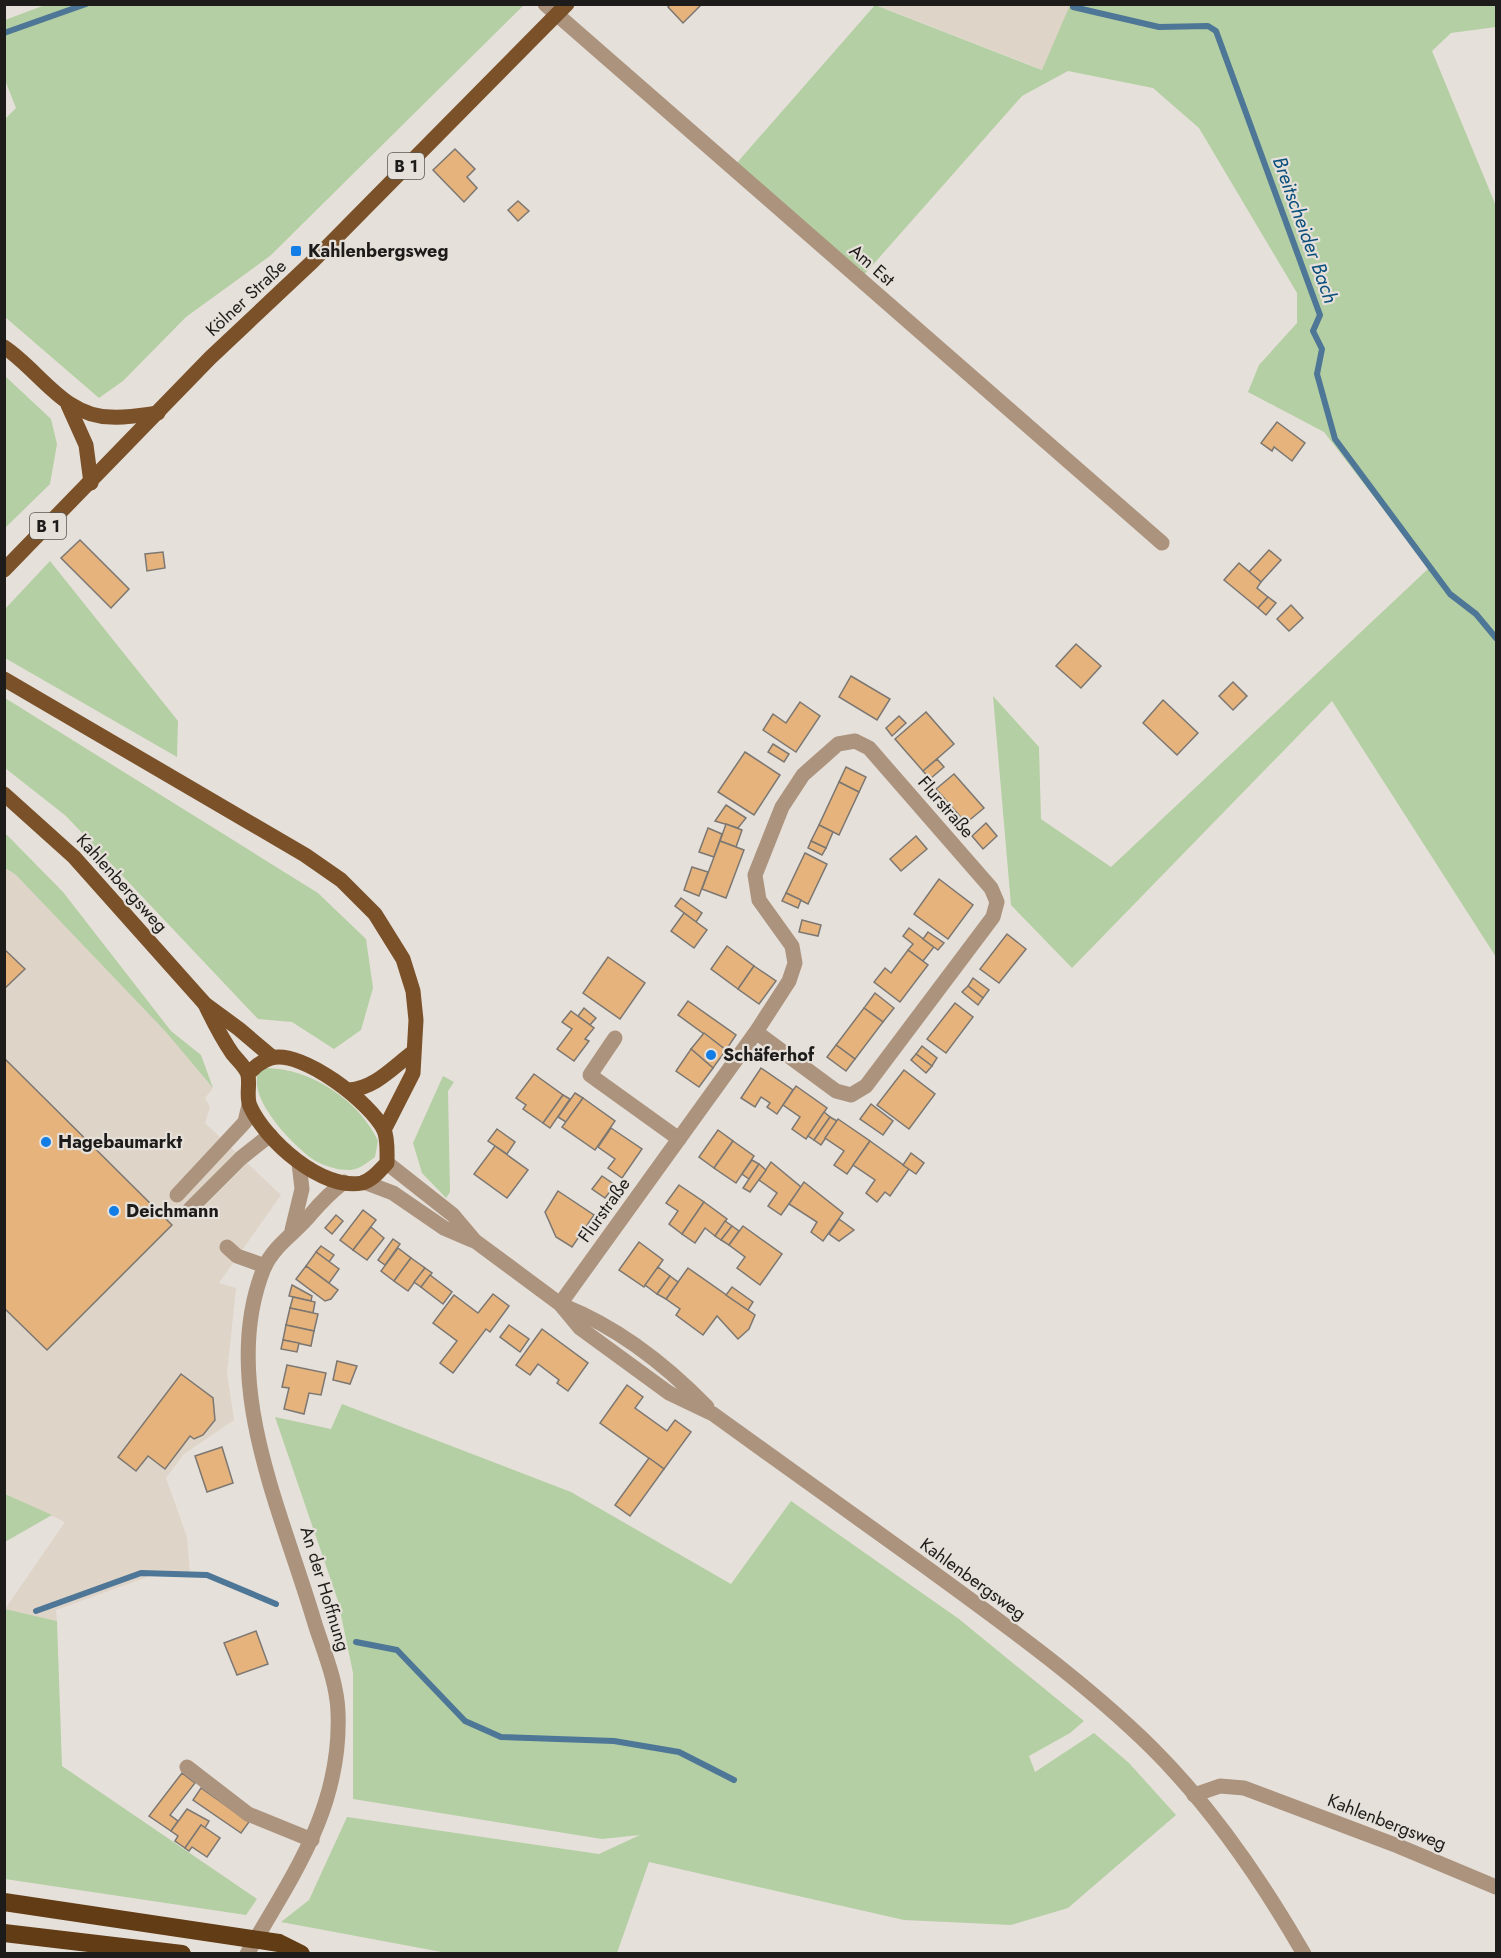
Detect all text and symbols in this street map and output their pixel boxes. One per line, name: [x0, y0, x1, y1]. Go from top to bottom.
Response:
road number: B 1: [388, 153, 424, 179]
water label: Breitscheider Bach: [1265, 153, 1345, 307]
place label: Kahlenbergsweg: [308, 238, 448, 264]
street label: Am Est: [844, 238, 901, 293]
marker: Kahlenbergsweg: [289, 244, 303, 258]
street label: Kölner Straße: [200, 254, 292, 342]
road number: B 1: [30, 513, 66, 539]
street label: Flurstraße: [912, 770, 980, 844]
street label: Kahlenbergsweg: [70, 828, 174, 938]
place label: Schäferhof: [723, 1042, 815, 1068]
marker: Schäferhof: [704, 1048, 718, 1062]
place label: Hagebaumarkt: [58, 1129, 183, 1155]
marker: Hagebaumarkt: [39, 1135, 53, 1149]
street label: Flurstraße: [572, 1172, 636, 1248]
place label: Deichmann: [126, 1198, 219, 1224]
marker: Deichmann: [107, 1204, 121, 1218]
street label: An der Hoffnung: [294, 1523, 356, 1655]
street label: Kahlenbergsweg: [915, 1532, 1031, 1626]
street label: Kahlenbergsweg: [1324, 1787, 1450, 1857]

